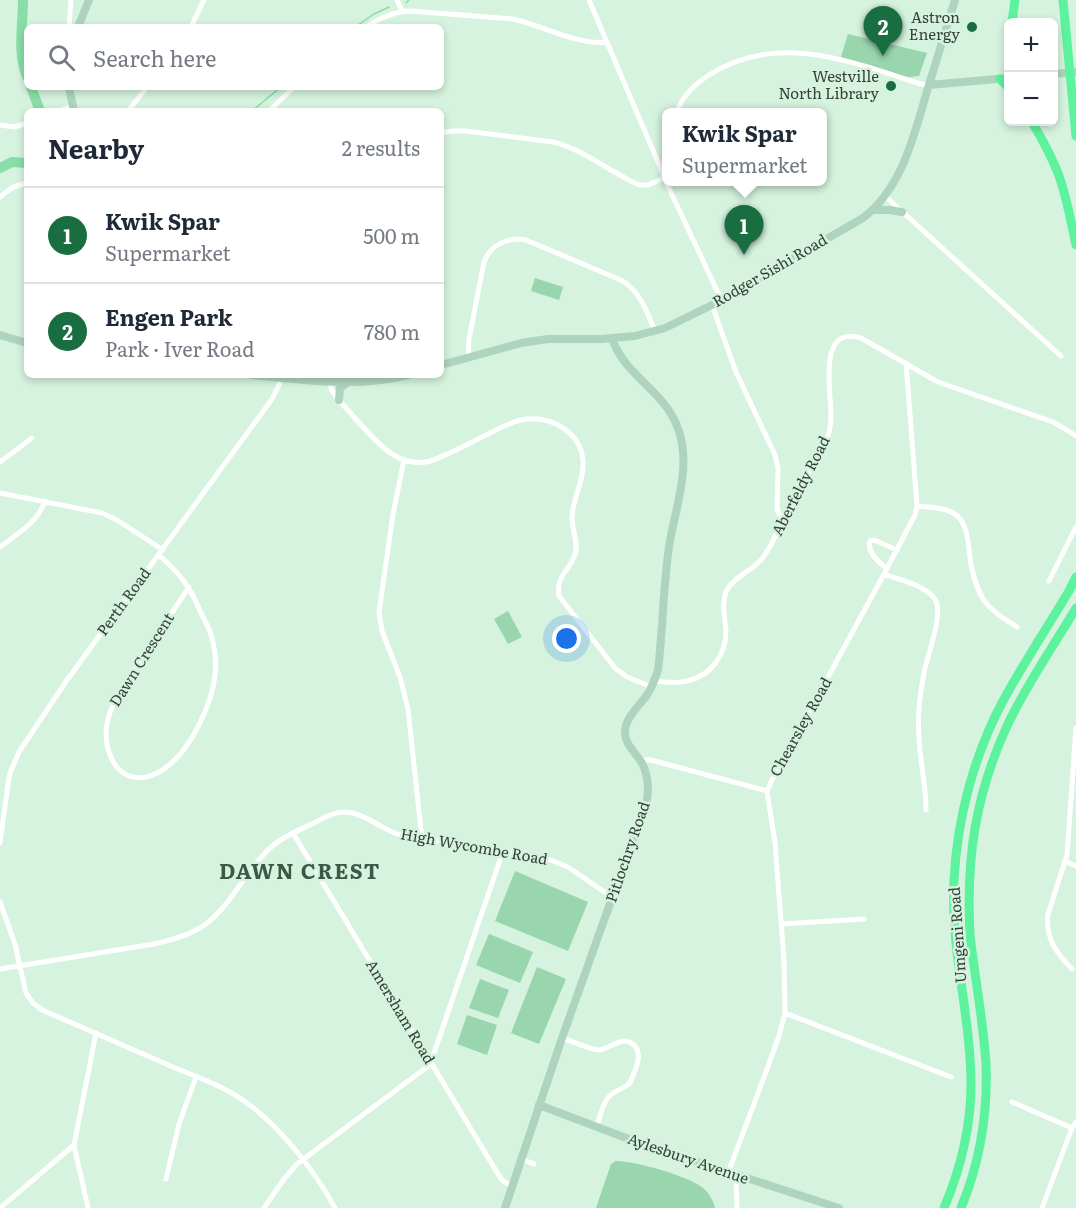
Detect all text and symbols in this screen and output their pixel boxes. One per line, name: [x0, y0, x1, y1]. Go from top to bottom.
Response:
place label: Astron Energy: [909, 5, 960, 45]
pin: 2: [864, 7, 902, 56]
map controls: [1004, 18, 1058, 126]
button: +: [1004, 18, 1058, 72]
marker: Astron Energy: [965, 20, 979, 34]
search box: [24, 24, 444, 90]
icon: search: [45, 41, 78, 74]
text: Search here: [93, 41, 216, 74]
place label: Westville North Library: [779, 64, 879, 104]
button: −: [1004, 72, 1058, 126]
marker: Westville North Library: [884, 79, 898, 93]
popup: [662, 108, 827, 186]
text: Kwik Spar: [682, 116, 797, 149]
text: Nearby: [48, 128, 144, 167]
text: 2 results: [342, 132, 420, 162]
text: Supermarket: [682, 149, 807, 179]
text: Kwik Spar: [105, 204, 220, 237]
pin: 1: [724, 206, 764, 255]
text: 1: [63, 220, 72, 250]
text: 500 m: [363, 220, 420, 250]
street label: Rodger Sishi Road: [708, 227, 831, 312]
text: Supermarket: [105, 237, 231, 267]
text: Engen Park: [105, 300, 233, 333]
text: 2: [62, 316, 73, 346]
text: 780 m: [364, 316, 420, 346]
text: Park · Iver Road: [105, 333, 254, 363]
street label: Aberfeldy Road: [765, 431, 835, 539]
street label: Perth Road: [90, 562, 155, 640]
street label: Dawn Crescent: [103, 608, 179, 711]
your location: [552, 624, 581, 653]
street label: Chearsley Road: [763, 672, 836, 780]
street label: Pitlochry Road: [599, 798, 655, 905]
street label: High Wycombe Road: [399, 821, 550, 870]
district label: DAWN CREST: [219, 854, 381, 885]
street label: Umgeni Road: [942, 886, 971, 984]
street label: Amersham Road: [361, 955, 442, 1068]
street label: Aylesbury Avenue: [625, 1126, 752, 1189]

